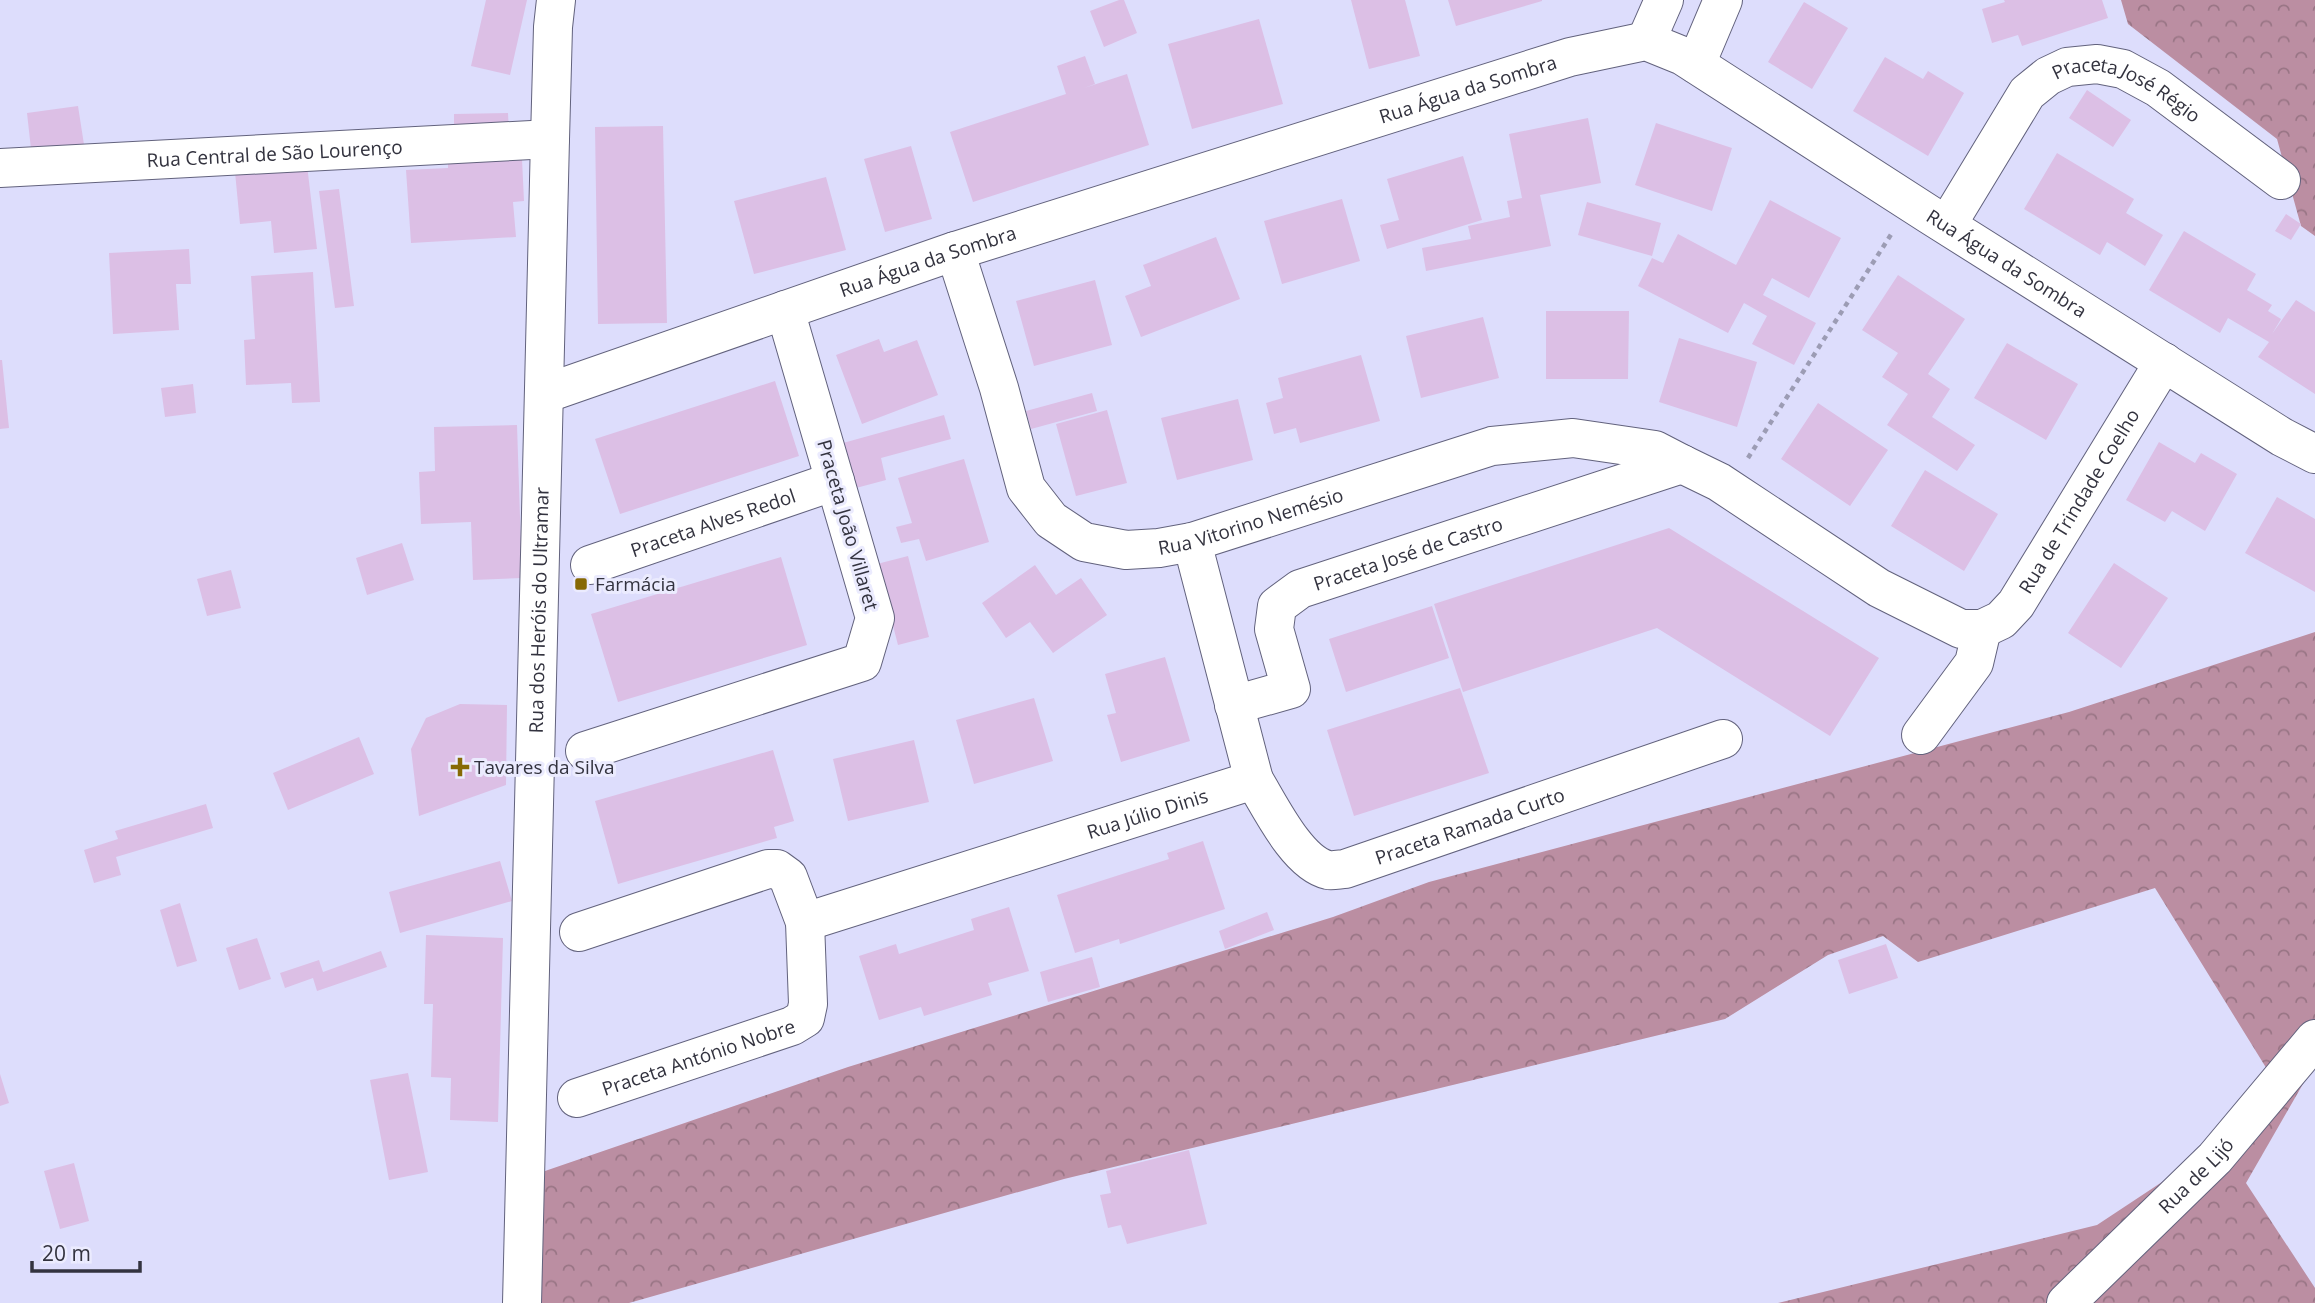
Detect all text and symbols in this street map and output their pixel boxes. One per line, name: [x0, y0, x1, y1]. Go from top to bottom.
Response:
street label: Rua Água da Sombra: [1376, 49, 1560, 129]
street label: Praceta José Régio: [2048, 51, 2206, 128]
street label: Rua Central de São Lourenço: [146, 134, 403, 173]
street label: Rua Água da Sombra: [1922, 203, 2092, 324]
street label: Rua Água da Sombra: [836, 220, 1019, 303]
street label: Rua de Trindade Coelho: [2012, 404, 2145, 598]
street label: Praceta João Villaret: [811, 436, 885, 614]
street label: Rua Vitorino Nemésio: [1156, 481, 1347, 561]
street label: Praceta Alves Redol: [627, 482, 799, 563]
street label: Rua dos Heróis do Ultramar: [523, 487, 555, 734]
street label: Praceta José de Castro: [1310, 511, 1506, 597]
place label: Farmácia: [595, 571, 676, 597]
marker: Farmácia: [573, 576, 589, 592]
place label: Tavares da Silva: [474, 754, 615, 780]
marker: Tavares da Silva: [452, 759, 468, 775]
street label: Praceta Ramada Curto: [1371, 781, 1568, 871]
street label: Rua Júlio Dinis: [1083, 782, 1211, 845]
street label: Praceta António Nobre: [598, 1013, 798, 1102]
street label: Rua de Lijó: [2153, 1132, 2240, 1219]
scale bar: [32, 1230, 140, 1274]
text: 20 m: [42, 1239, 91, 1267]

